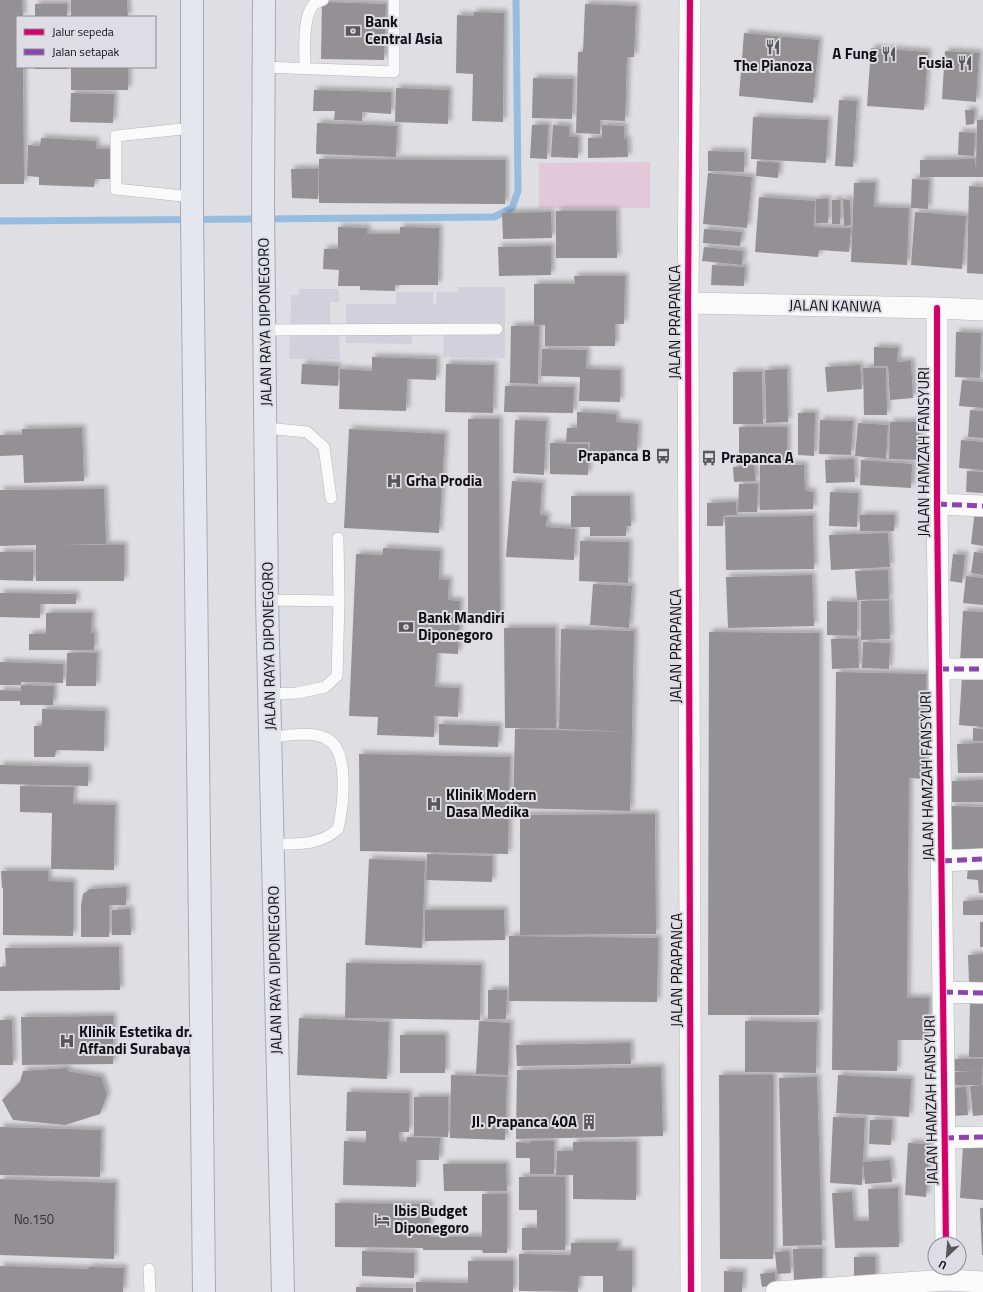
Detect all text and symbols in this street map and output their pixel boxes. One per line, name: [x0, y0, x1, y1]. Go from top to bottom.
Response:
place label: Bank Central Asia: [365, 10, 443, 50]
legend: [16, 16, 156, 68]
text: Jalur sepeda: [52, 22, 114, 41]
bank icon: Bank Central Asia: [344, 22, 362, 40]
restaurant icon: The Pianoza: [764, 38, 782, 56]
text: Jalan setapak: [52, 42, 120, 61]
place label: A Fung: [832, 42, 877, 65]
restaurant icon: A Fung: [880, 45, 898, 63]
place label: Fusia: [918, 51, 953, 74]
place label: The Pianoza: [734, 54, 812, 77]
restaurant icon: Fusia: [956, 54, 974, 72]
street label: JALAN RAYA DIPONEGORO: [252, 237, 277, 406]
street label: JALAN PRAPANCA: [663, 265, 686, 379]
street label: JALAN KANWA: [789, 293, 881, 318]
street label: JALAN HAMZAH FANSYURI: [912, 367, 935, 537]
place label: Prapanca B: [578, 444, 651, 467]
place label: Prapanca A: [721, 446, 794, 469]
bus stop icon: Prapanca B: [654, 447, 672, 465]
bus stop icon: Prapanca A: [700, 449, 718, 467]
place label: Grha Prodia: [406, 469, 483, 492]
hospital icon: Grha Prodia: [385, 472, 403, 490]
street label: JALAN RAYA DIPONEGORO: [256, 561, 281, 730]
street label: JALAN PRAPANCA: [664, 589, 687, 703]
place label: Bank Mandiri Diponegoro: [418, 606, 505, 646]
bank icon: Bank Mandiri Diponegoro: [397, 618, 415, 636]
street label: JALAN HAMZAH FANSYURI: [914, 691, 939, 861]
place label: Klinik Modern Dasa Medika: [446, 783, 537, 823]
hospital icon: Klinik Modern Dasa Medika: [425, 795, 443, 813]
street label: JALAN RAYA DIPONEGORO: [262, 885, 287, 1054]
street label: JALAN PRAPANCA: [665, 913, 688, 1027]
street label: JALAN HAMZAH FANSYURI: [918, 1015, 943, 1185]
place label: Klinik Estetika dr. Affandi Surabaya: [79, 1020, 192, 1060]
hospital icon: Klinik Estetika dr. Affandi Surabaya: [58, 1032, 76, 1050]
place label: Jl. Prapanca 40A: [472, 1110, 577, 1133]
building icon: Jl. Prapanca 40A: [580, 1113, 598, 1131]
place label: Ibis Budget Diponegoro: [394, 1199, 469, 1239]
house number: No.150: [14, 1209, 54, 1229]
hotel icon: Ibis Budget Diponegoro: [373, 1211, 391, 1229]
north arrow: [927, 1236, 967, 1276]
text: U: [936, 1256, 949, 1274]

